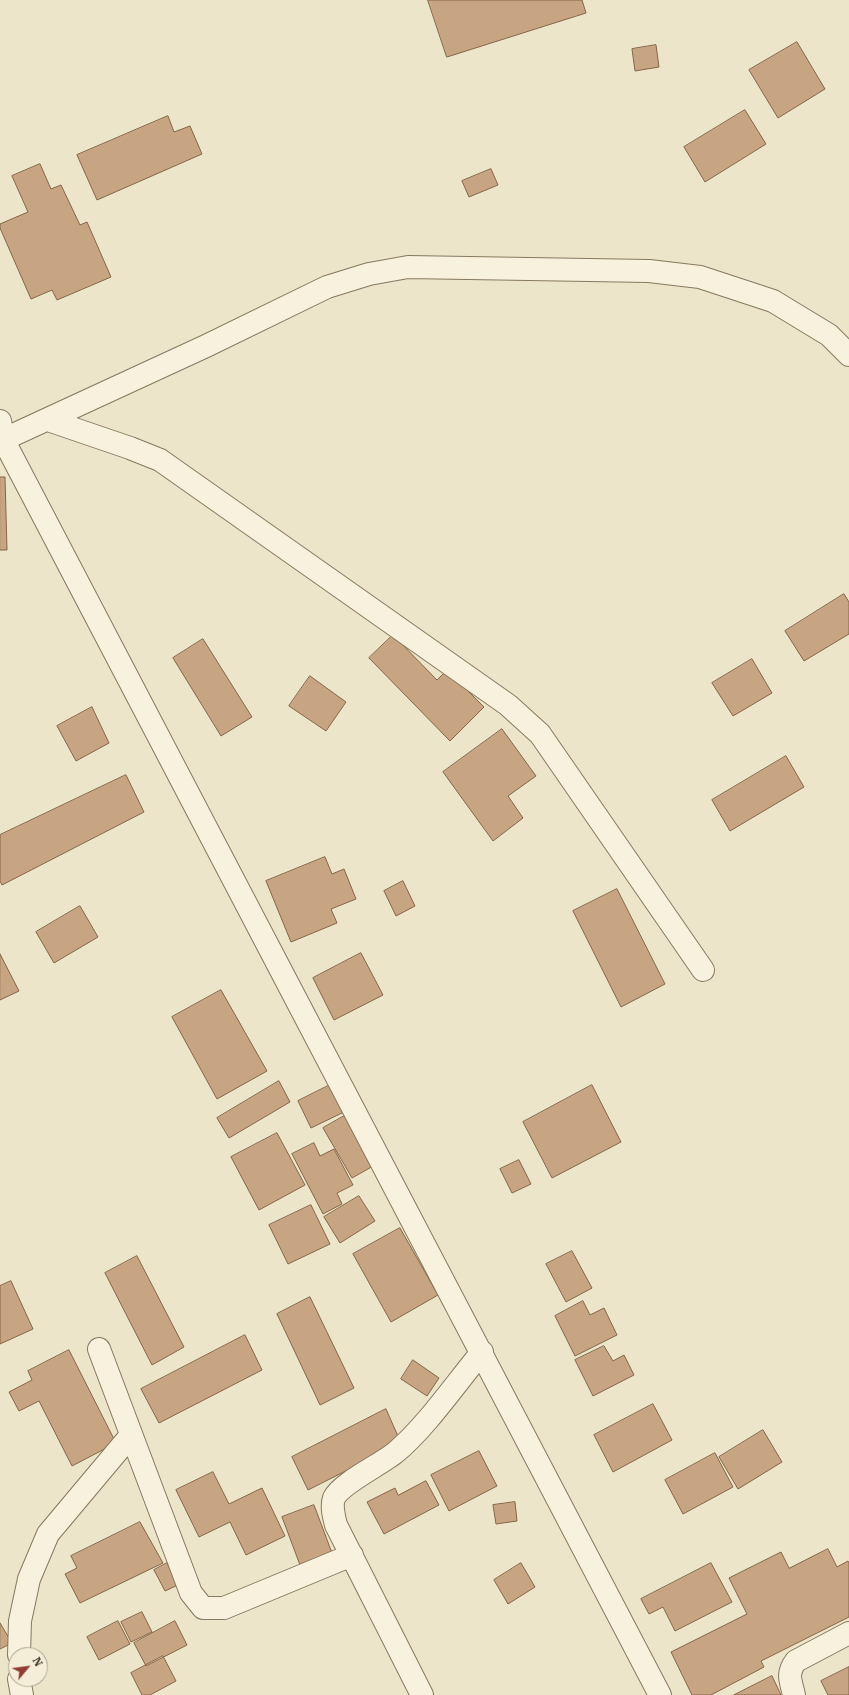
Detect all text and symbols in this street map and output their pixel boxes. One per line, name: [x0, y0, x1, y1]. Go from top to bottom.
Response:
north arrow: [8, 1647, 48, 1687]
text: N: [29, 1654, 46, 1669]

